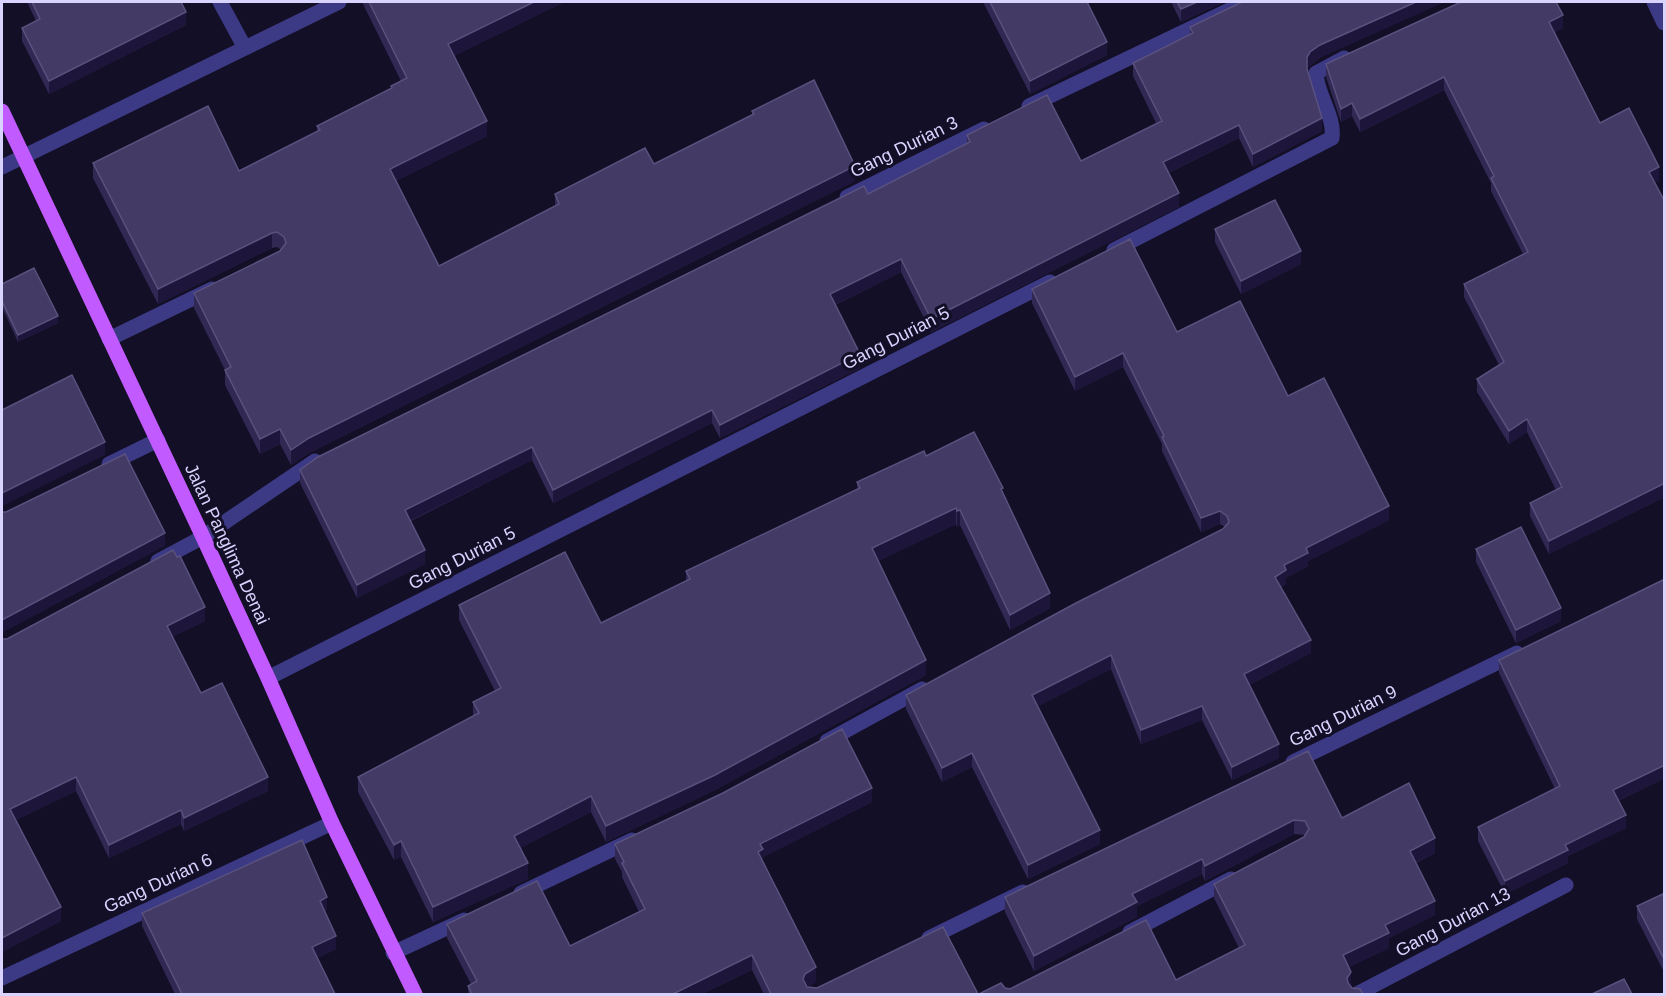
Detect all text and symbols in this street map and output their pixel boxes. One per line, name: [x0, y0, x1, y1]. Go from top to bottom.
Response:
street label: Gang Durian 3: [847, 112, 961, 182]
street label: Gang Durian 5: [839, 303, 953, 373]
street label: Jalan Panglima Denai: [181, 460, 273, 628]
street label: Gang Durian 5: [405, 523, 519, 593]
street label: Gang Durian 9: [1286, 681, 1400, 751]
street label: Gang Durian 6: [101, 849, 215, 917]
street label: Gang Durian 13: [1392, 883, 1514, 961]

